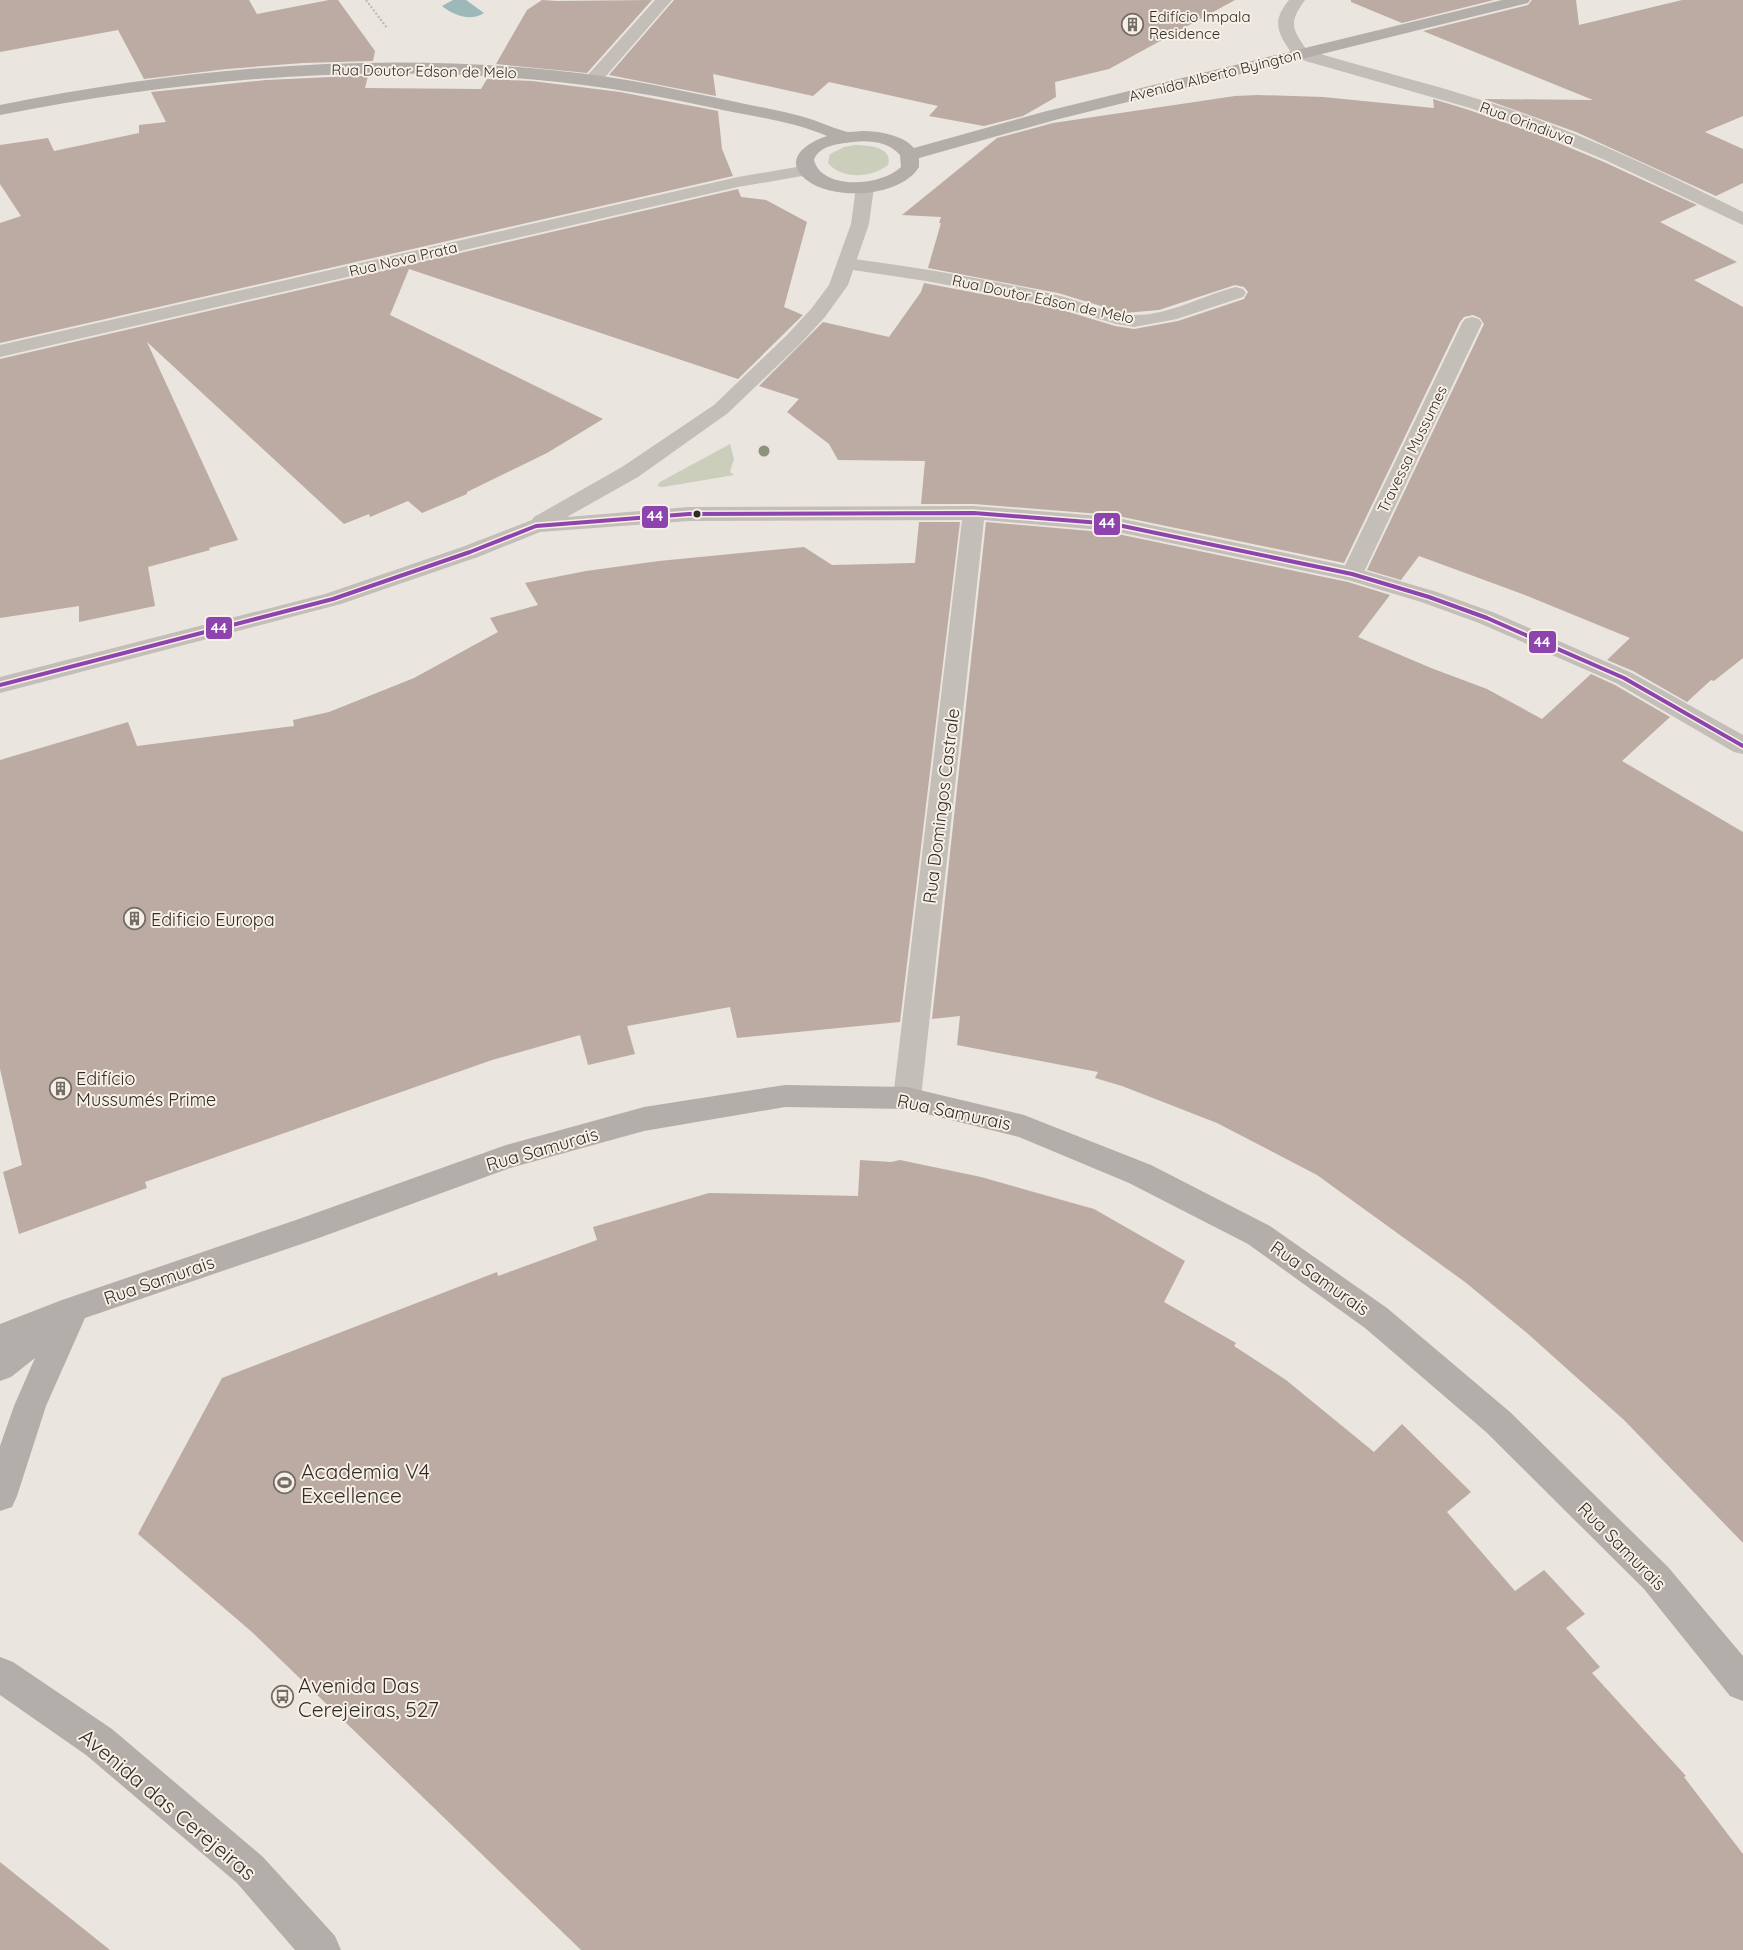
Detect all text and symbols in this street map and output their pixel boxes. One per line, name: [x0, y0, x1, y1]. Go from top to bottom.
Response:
place label: Edifício Impala Residence: [1149, 7, 1251, 43]
building icon: Edifício Impala Residence: [1121, 13, 1145, 37]
street label: Avenida Alberto Byington: [1127, 44, 1303, 106]
street label: Rua Doutor Edson de Melo: [331, 60, 517, 82]
street label: Rua Orindiuva: [1477, 97, 1577, 149]
street label: Rua Nova Prata: [347, 237, 459, 281]
street label: Rua Doutor Edson de Melo: [950, 270, 1136, 328]
street label: Travessa Mussumes: [1373, 382, 1451, 516]
line badge: 44: [641, 505, 669, 529]
text: 44: [647, 507, 663, 525]
unlabelled marker: [692, 509, 702, 519]
line badge: 44: [1093, 512, 1121, 536]
text: 44: [1099, 514, 1115, 532]
line badge: 44: [205, 616, 233, 640]
text: 44: [211, 619, 227, 637]
line badge: 44: [1528, 630, 1557, 654]
text: 44: [1534, 633, 1550, 651]
street label: Rua Domingos Castrale: [918, 707, 964, 905]
building icon: Edificio Europa: [123, 907, 147, 931]
place label: Edificio Europa: [151, 908, 275, 931]
place label: Edifício Mussumés Prime: [76, 1067, 216, 1111]
building icon: Edifício Mussumés Prime: [48, 1076, 72, 1100]
street label: Rua Samurais: [895, 1089, 1013, 1135]
street label: Rua Samurais: [483, 1122, 601, 1176]
street label: Rua Samurais: [1266, 1235, 1374, 1321]
street label: Rua Samurais: [101, 1250, 217, 1310]
place label: Academia V4 Excellence: [301, 1458, 430, 1508]
sports icon: Academia V4 Excellence: [273, 1471, 297, 1495]
street label: Rua Samurais: [1573, 1497, 1671, 1595]
place label: Avenida Das Cerejeiras, 527: [298, 1672, 439, 1722]
bus stop icon: Avenida Das Cerejeiras, 527: [270, 1685, 294, 1709]
street label: Avenida das Cerejeiras: [75, 1723, 261, 1885]

